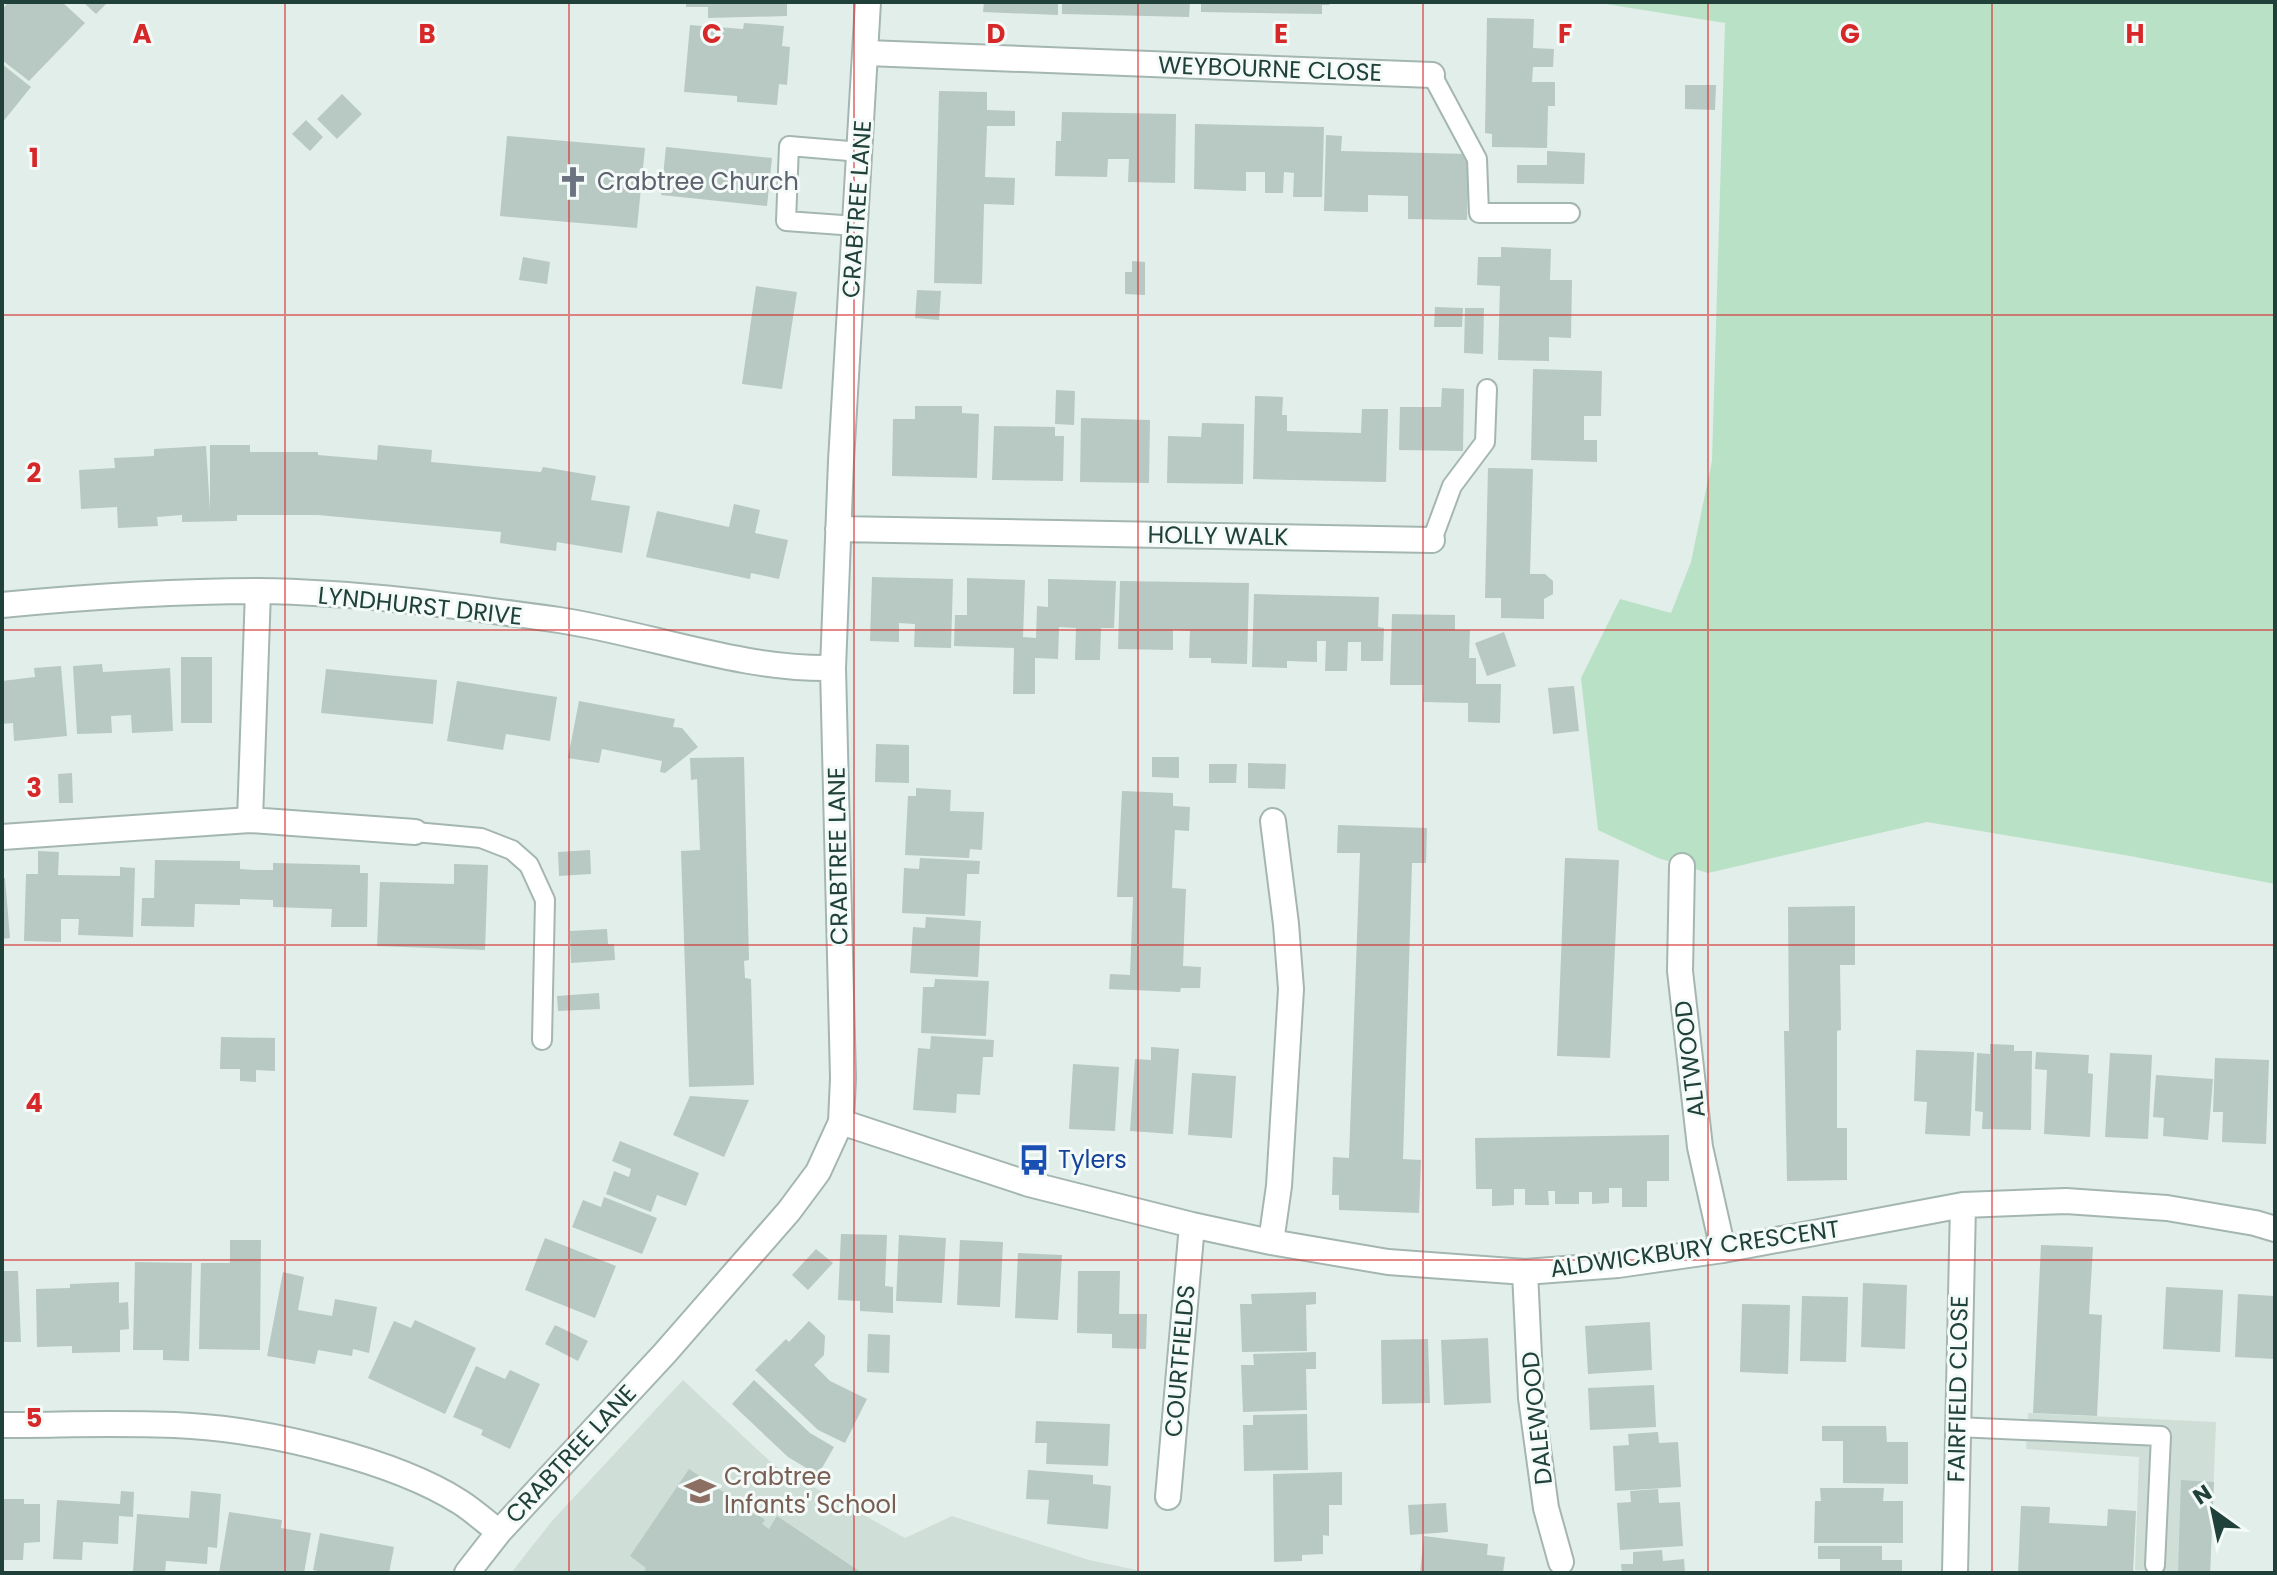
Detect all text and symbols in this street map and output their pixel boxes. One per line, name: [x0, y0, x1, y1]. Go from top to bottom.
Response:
text: A: [132, 16, 152, 52]
text: B: [418, 16, 436, 52]
text: C: [702, 16, 722, 52]
text: D: [987, 16, 1006, 52]
text: E: [1274, 16, 1288, 52]
text: F: [1558, 16, 1572, 52]
text: G: [1840, 16, 1860, 52]
text: H: [2125, 16, 2145, 52]
street label: WEYBOURNE CLOSE: [1158, 48, 1382, 89]
street label: CRABTREE LANE: [834, 119, 879, 299]
text: 1: [29, 140, 39, 176]
church icon: Crabtree Church: [556, 165, 590, 199]
place label: Crabtree Church: [597, 165, 799, 198]
text: 2: [27, 455, 42, 491]
street label: HOLLY WALK: [1147, 518, 1289, 553]
street label: LYNDHURST DRIVE: [316, 578, 524, 633]
street label: CRABTREE LANE: [819, 767, 856, 945]
text: 3: [26, 770, 42, 806]
street label: ALTWOOD: [1666, 999, 1713, 1119]
text: 4: [25, 1085, 43, 1121]
bus stop icon: Tylers: [1017, 1143, 1051, 1177]
place label: Tylers: [1058, 1143, 1127, 1176]
street label: ALDWICKBURY CRESCENT: [1548, 1212, 1842, 1285]
street label: COURTFIELDS: [1156, 1283, 1203, 1439]
street label: FAIRFIELD CLOSE: [1939, 1295, 1976, 1483]
street label: DALEWOOD: [1513, 1350, 1560, 1486]
street label: CRABTREE LANE: [498, 1377, 644, 1530]
text: 5: [26, 1400, 42, 1436]
place label: Crabtree Infants' School: [724, 1460, 897, 1521]
north arrow: [2173, 1471, 2253, 1551]
school or university icon: Crabtree Infants' School: [683, 1474, 717, 1508]
text: N: [2187, 1477, 2218, 1512]

